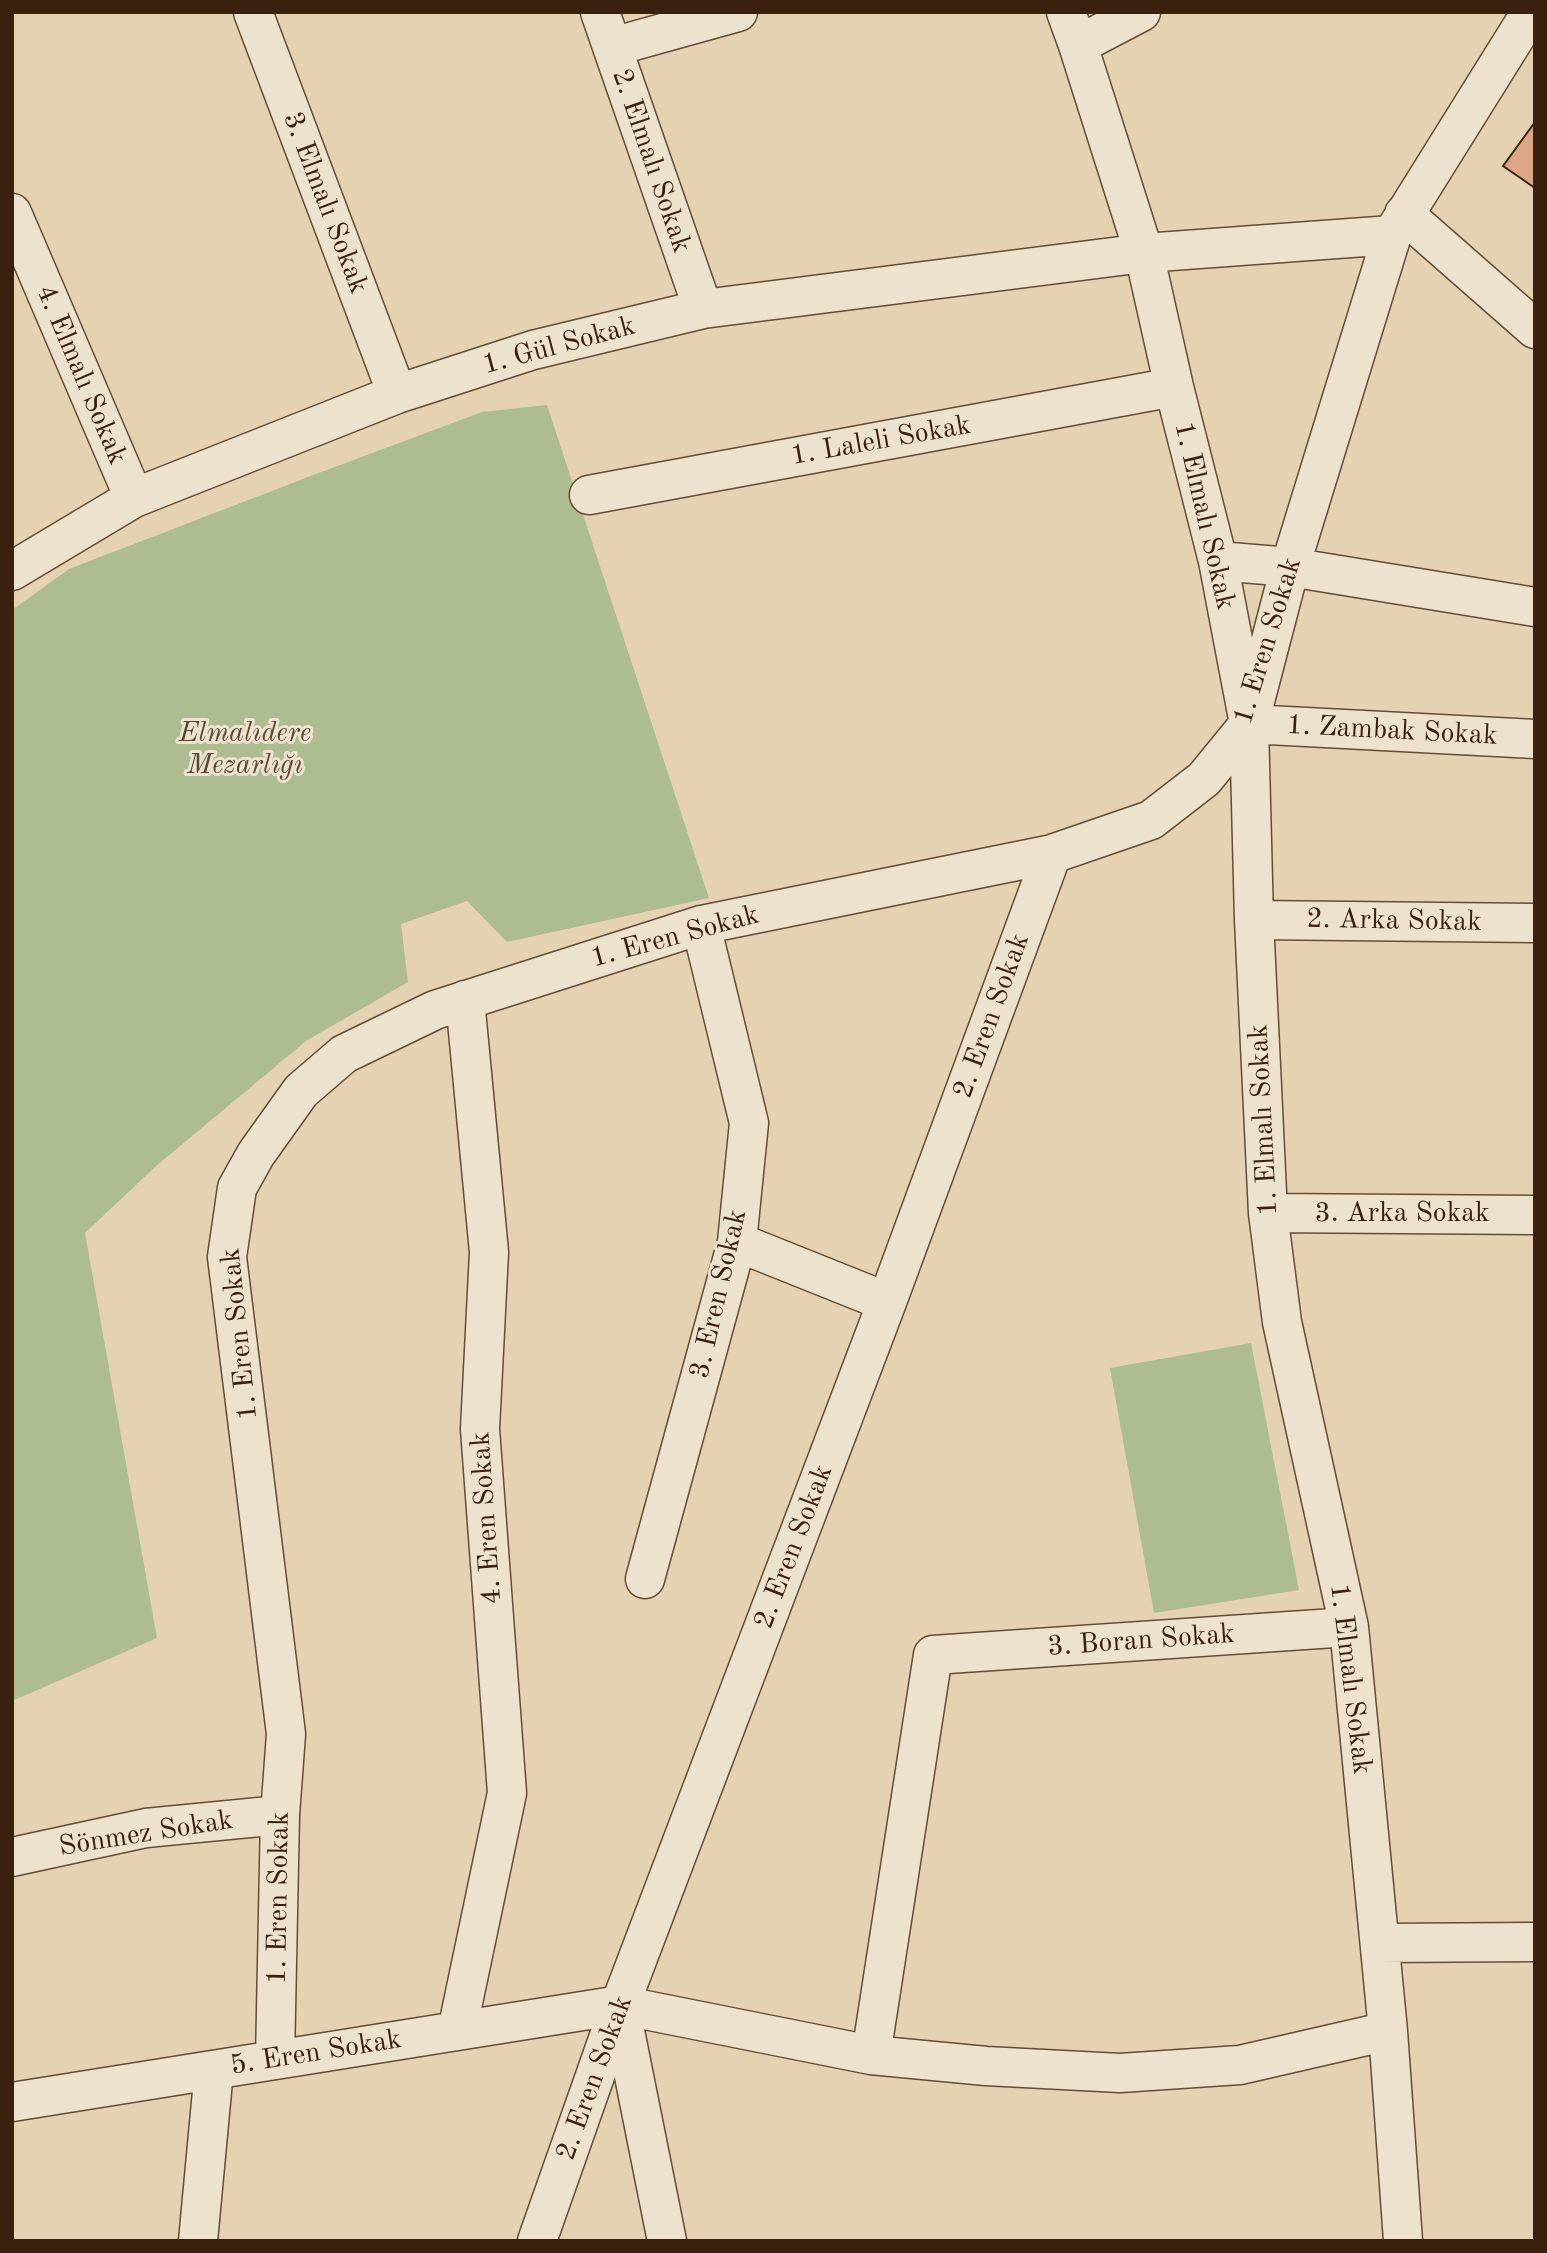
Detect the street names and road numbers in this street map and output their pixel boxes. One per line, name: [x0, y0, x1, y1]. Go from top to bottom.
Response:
street label: 2. Elmalı Sokak: [604, 65, 698, 257]
street label: 3. Elmalı Sokak: [275, 107, 375, 299]
street label: 4. Elmalı Sokak: [28, 280, 134, 470]
street label: 1. Gül Sokak: [479, 310, 639, 382]
street label: 1. Laleli Sokak: [788, 409, 974, 473]
street label: 1. Elmalı Sokak: [1166, 419, 1242, 613]
street label: 1. Eren Sokak: [1227, 553, 1309, 729]
street label: 1. Zambak Sokak: [1286, 709, 1498, 753]
street label: 1. Eren Sokak: [587, 898, 763, 976]
street label: 2. Arka Sokak: [1306, 903, 1482, 939]
street label: 2. Eren Sokak: [947, 929, 1037, 1103]
street label: 1. Elmalı Sokak: [1242, 1023, 1286, 1217]
street label: 3. Arka Sokak: [1314, 1197, 1490, 1231]
street label: 3. Eren Sokak: [683, 1206, 755, 1382]
street label: 1. Eren Sokak: [214, 1246, 266, 1422]
street label: 4. Eren Sokak: [464, 1431, 510, 1605]
street label: 2. Eren Sokak: [747, 1460, 841, 1634]
street label: 1. Elmalı Sokak: [1322, 1582, 1378, 1776]
street label: 3. Boran Sokak: [1046, 1618, 1236, 1664]
street label: Sönmez Sokak: [57, 1804, 235, 1864]
street label: 1. Eren Sokak: [261, 1811, 297, 1985]
street label: 2. Eren Sokak: [550, 1991, 640, 2165]
street label: 5. Eren Sokak: [228, 2023, 404, 2083]

